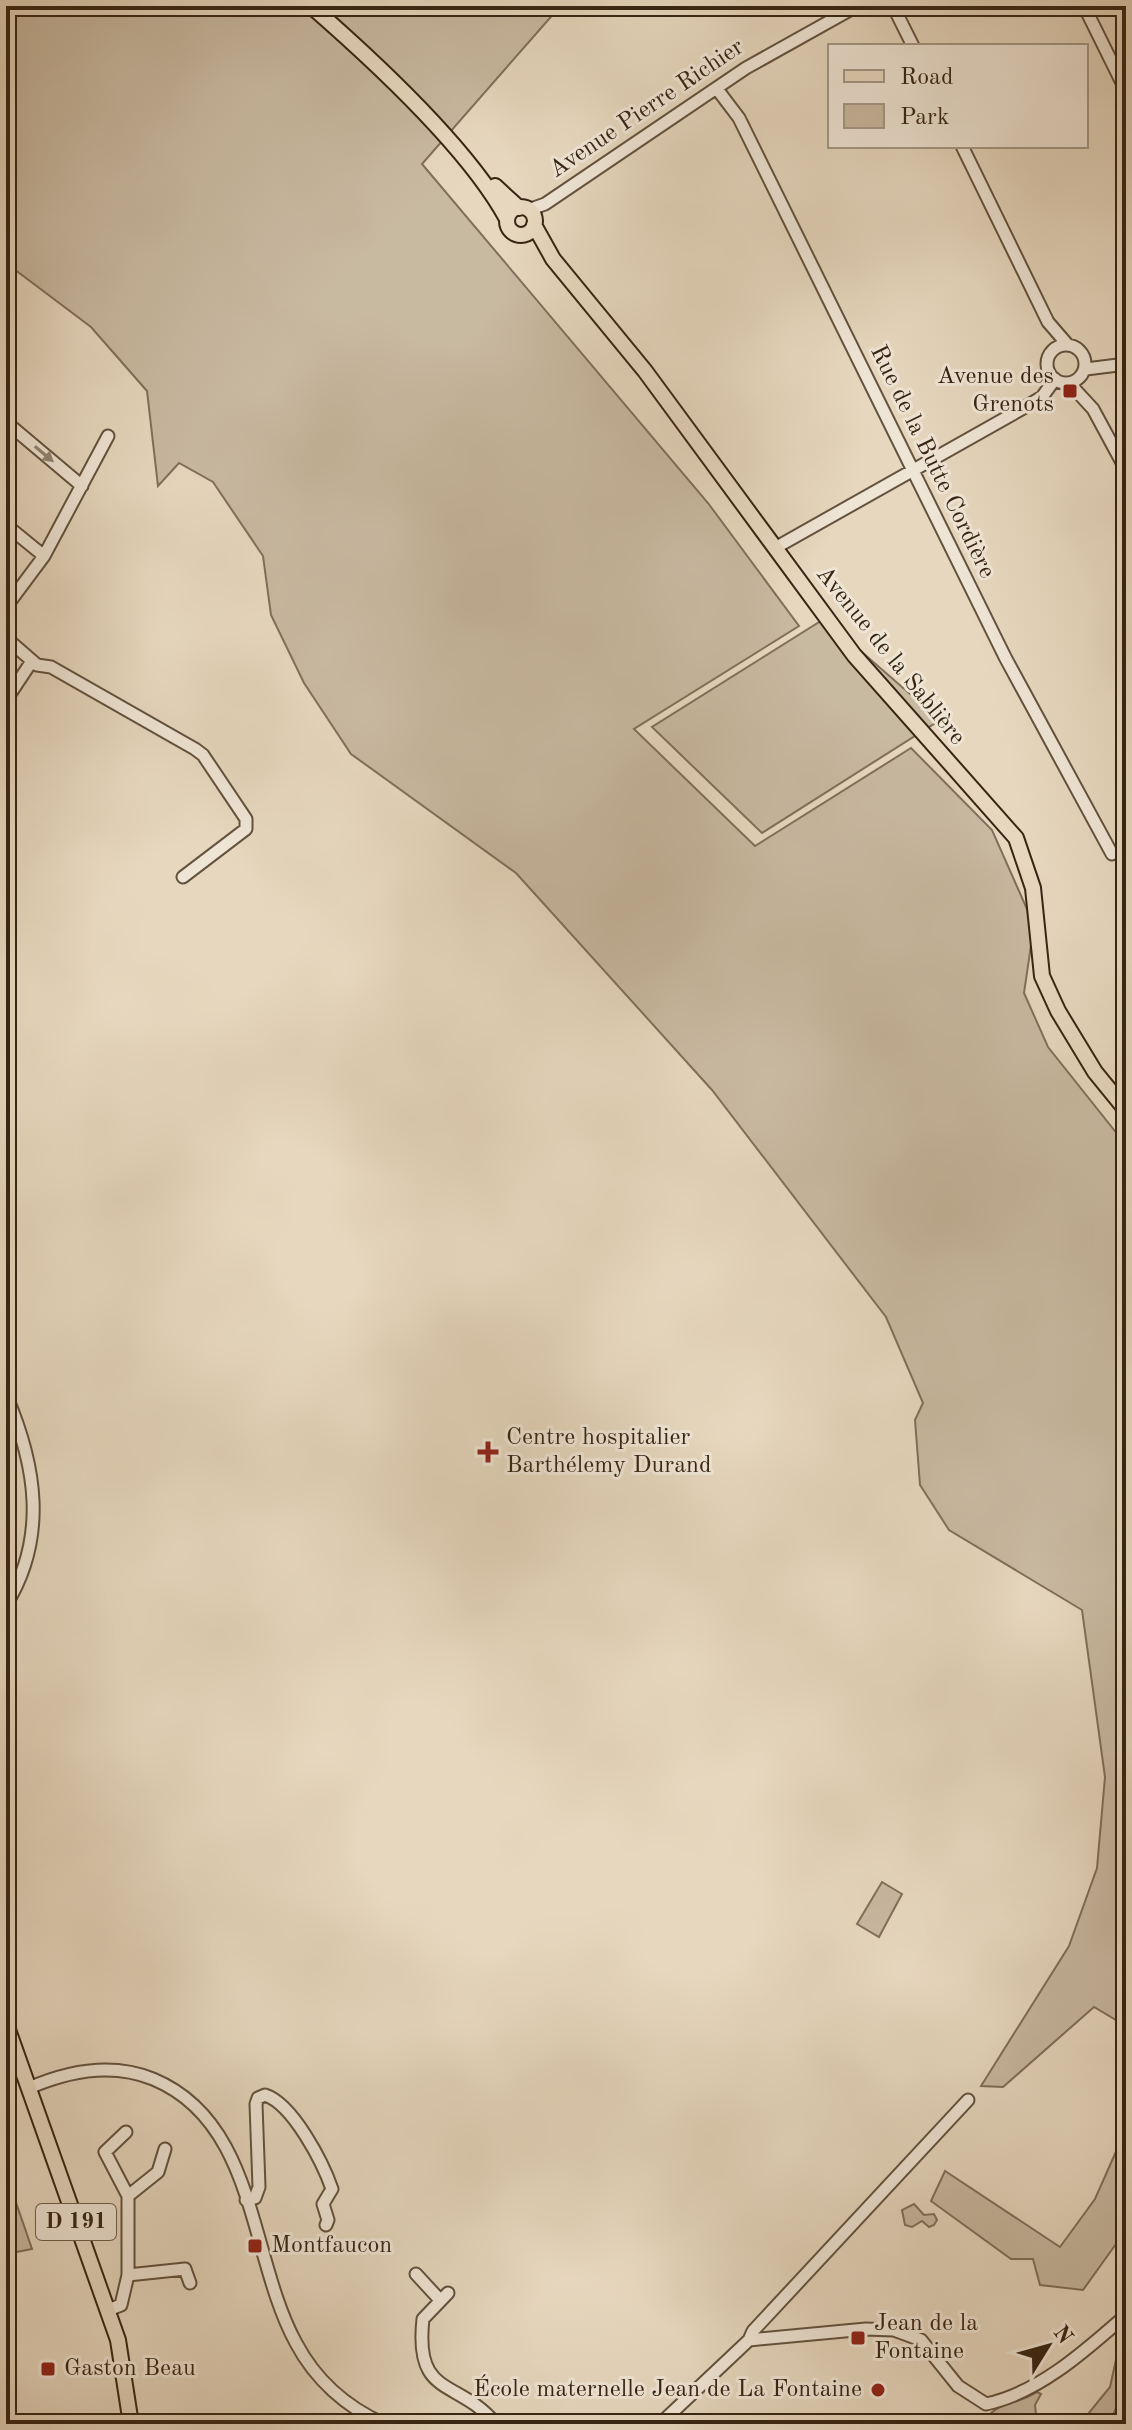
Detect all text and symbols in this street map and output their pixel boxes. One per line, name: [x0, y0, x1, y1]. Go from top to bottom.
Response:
street label: Avenue Pierre Richier: [545, 35, 749, 183]
legend: [828, 44, 1088, 148]
text: Road: [900, 66, 953, 90]
text: Park: [900, 106, 949, 130]
street label: Rue de la Butte Cordière: [865, 342, 999, 582]
place label: Avenue des Grenots: [937, 365, 1054, 417]
marker: Avenue des Grenots: [1061, 382, 1079, 400]
one-way arrow: [34, 445, 54, 462]
street label: Avenue de la Sablière: [811, 562, 969, 750]
place label: Centre hospitalier Barthélemy Durand: [506, 1426, 712, 1478]
marker: Centre hospitalier Barthélemy Durand: [477, 1441, 499, 1463]
road number: D 191: [36, 2204, 116, 2240]
place label: Montfaucon: [271, 2234, 392, 2258]
marker: Montfaucon: [246, 2237, 264, 2255]
north arrow: [1008, 2306, 1088, 2386]
place label: Jean de la Fontaine: [874, 2312, 978, 2364]
text: N: [1049, 2322, 1076, 2349]
marker: Jean de la Fontaine: [849, 2329, 867, 2347]
place label: Gaston Beau: [64, 2357, 196, 2381]
marker: Gaston Beau: [39, 2360, 57, 2378]
place label: École maternelle Jean de La Fontaine: [473, 2374, 862, 2402]
marker: École maternelle Jean de La Fontaine: [869, 2381, 887, 2399]

